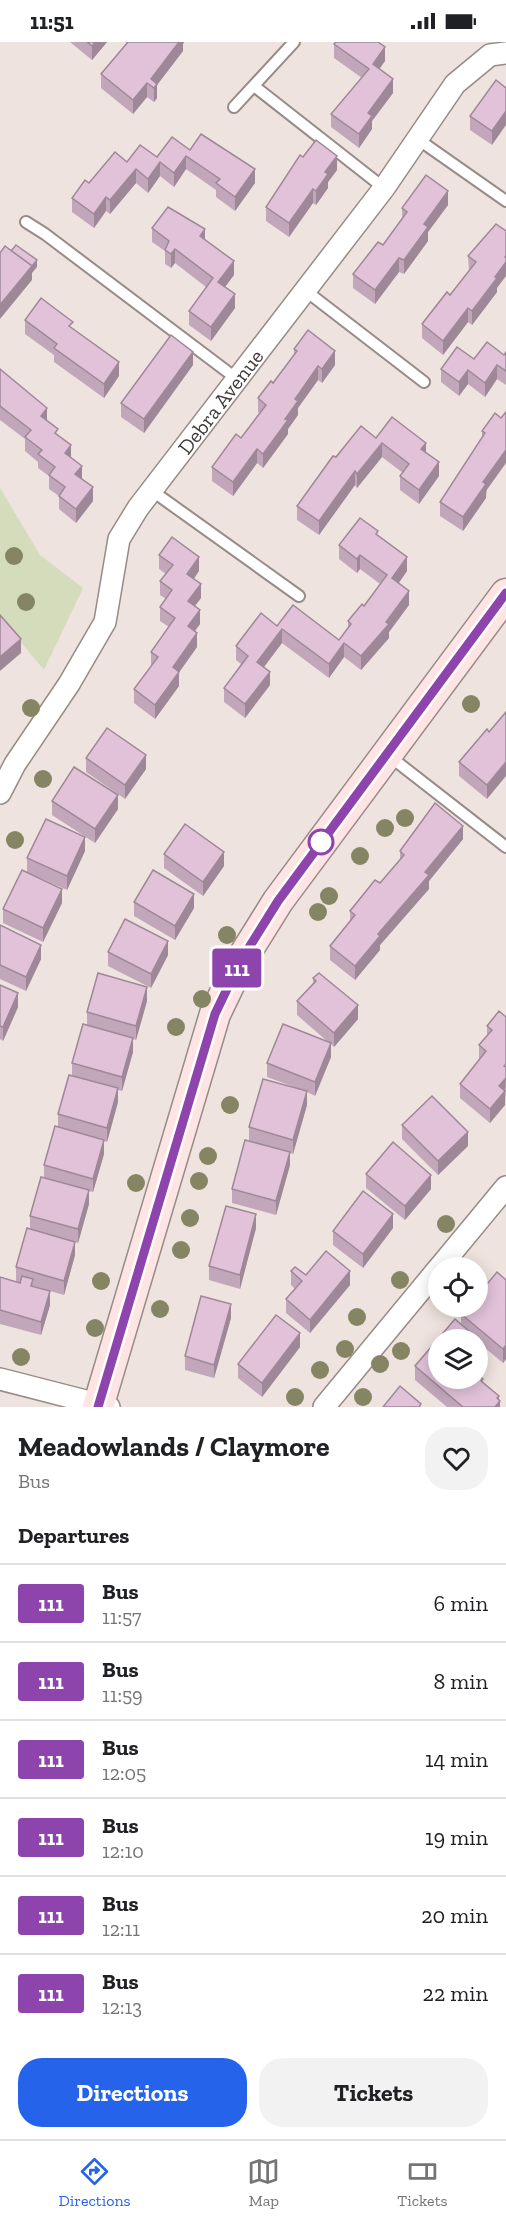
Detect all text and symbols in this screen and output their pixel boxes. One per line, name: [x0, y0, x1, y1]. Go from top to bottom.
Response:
text: 11:51: [30, 8, 74, 35]
street label: Debra Avenue: [172, 344, 268, 459]
unlabelled marker: [308, 829, 334, 855]
line badge: 111: [202, 948, 272, 988]
text: 111: [224, 956, 250, 981]
map controls: [428, 1257, 488, 1389]
button: locate: [428, 1257, 488, 1317]
button: layers: [428, 1329, 488, 1389]
button: heart: [425, 1427, 488, 1490]
text: Meadowlands / Claymore: [18, 1430, 330, 1463]
text: Bus: [18, 1469, 50, 1493]
text: Departures: [18, 1522, 129, 1549]
text: Bus: [102, 1578, 139, 1605]
text: 6 min: [434, 1590, 488, 1617]
text: 111: [38, 1591, 64, 1616]
text: 11:57: [102, 1605, 142, 1629]
text: Bus: [102, 1656, 139, 1683]
text: 8 min: [433, 1668, 488, 1695]
text: 111: [38, 1669, 64, 1694]
text: 11:59: [102, 1683, 143, 1707]
text: Bus: [102, 1734, 139, 1761]
text: 14 min: [425, 1746, 488, 1773]
text: 111: [38, 1747, 64, 1772]
text: 12:05: [102, 1761, 146, 1785]
text: Bus: [102, 1812, 139, 1839]
text: 19 min: [425, 1824, 488, 1851]
text: 111: [38, 1825, 64, 1850]
text: 12:10: [102, 1839, 144, 1863]
text: Bus: [102, 1890, 139, 1917]
text: 20 min: [421, 1902, 488, 1929]
text: 111: [38, 1903, 64, 1928]
text: 12:11: [102, 1917, 140, 1941]
text: Bus: [102, 1968, 139, 1995]
text: 22 min: [423, 1980, 488, 2007]
text: 111: [38, 1981, 64, 2006]
text: 12:13: [102, 1995, 142, 2019]
button: Directions: [18, 2058, 247, 2127]
button: Tickets: [259, 2058, 488, 2127]
tab: Directions: [58, 2155, 131, 2210]
tab: Map: [247, 2155, 280, 2210]
tab: Tickets: [397, 2155, 448, 2210]

